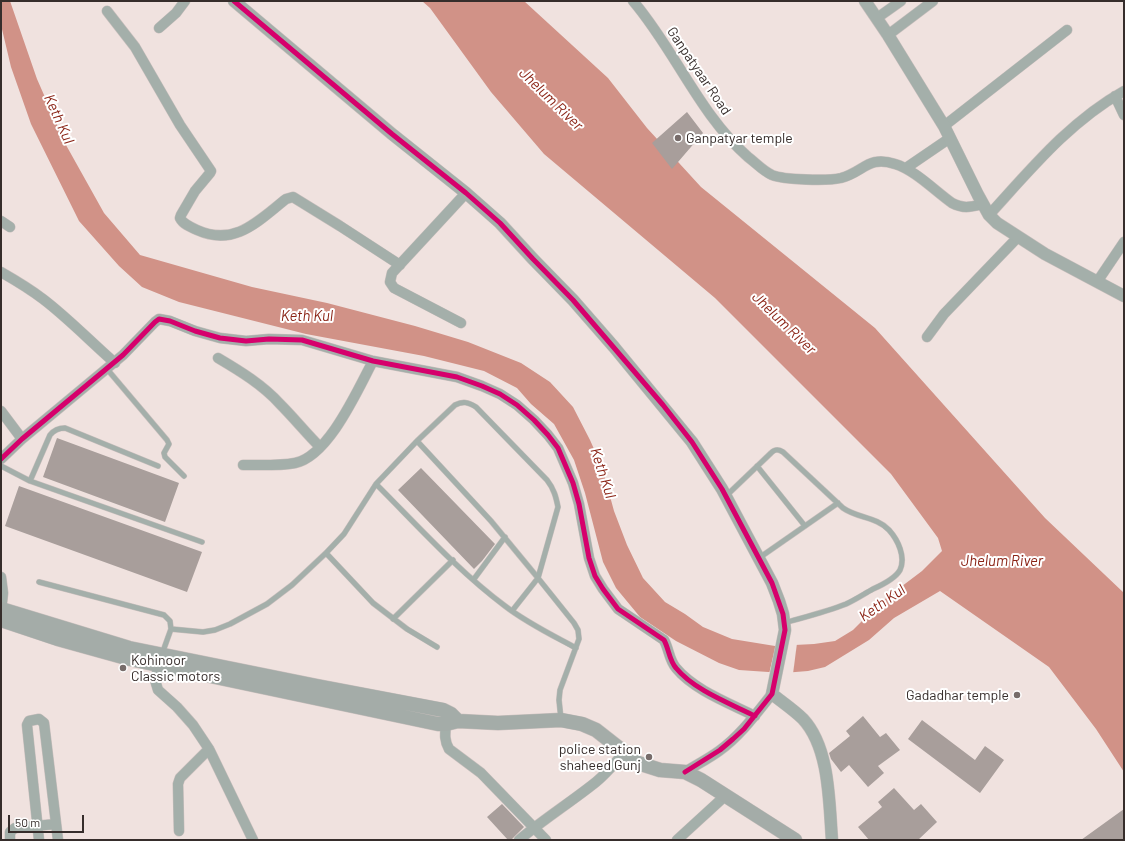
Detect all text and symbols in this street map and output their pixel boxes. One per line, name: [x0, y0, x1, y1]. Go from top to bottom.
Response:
street label: Ganpatyaar Road: [663, 24, 735, 118]
water label: Jhelum River: [515, 64, 587, 134]
water label: Keth Kul: [40, 91, 78, 147]
place label: Ganpatyar temple: [686, 130, 793, 146]
marker: Ganpatyar temple: [673, 133, 683, 143]
water label: Jhelum River: [748, 288, 820, 358]
water label: Keth Kul: [281, 307, 333, 325]
water label: Keth Kul: [586, 445, 620, 501]
water label: Jhelum River: [961, 552, 1043, 570]
water label: Keth Kul: [855, 581, 909, 625]
place label: Kohinoor Classic motors: [131, 652, 220, 684]
marker: Kohinoor Classic motors: [118, 663, 128, 673]
place label: Gadadhar temple: [906, 687, 1009, 703]
marker: Gadadhar temple: [1012, 690, 1022, 700]
place label: police station shaheed Gunj: [559, 741, 641, 774]
marker: police station shaheed Gunj: [644, 752, 654, 762]
scale bar: [10, 807, 86, 833]
text: 50 m: [15, 815, 40, 829]

